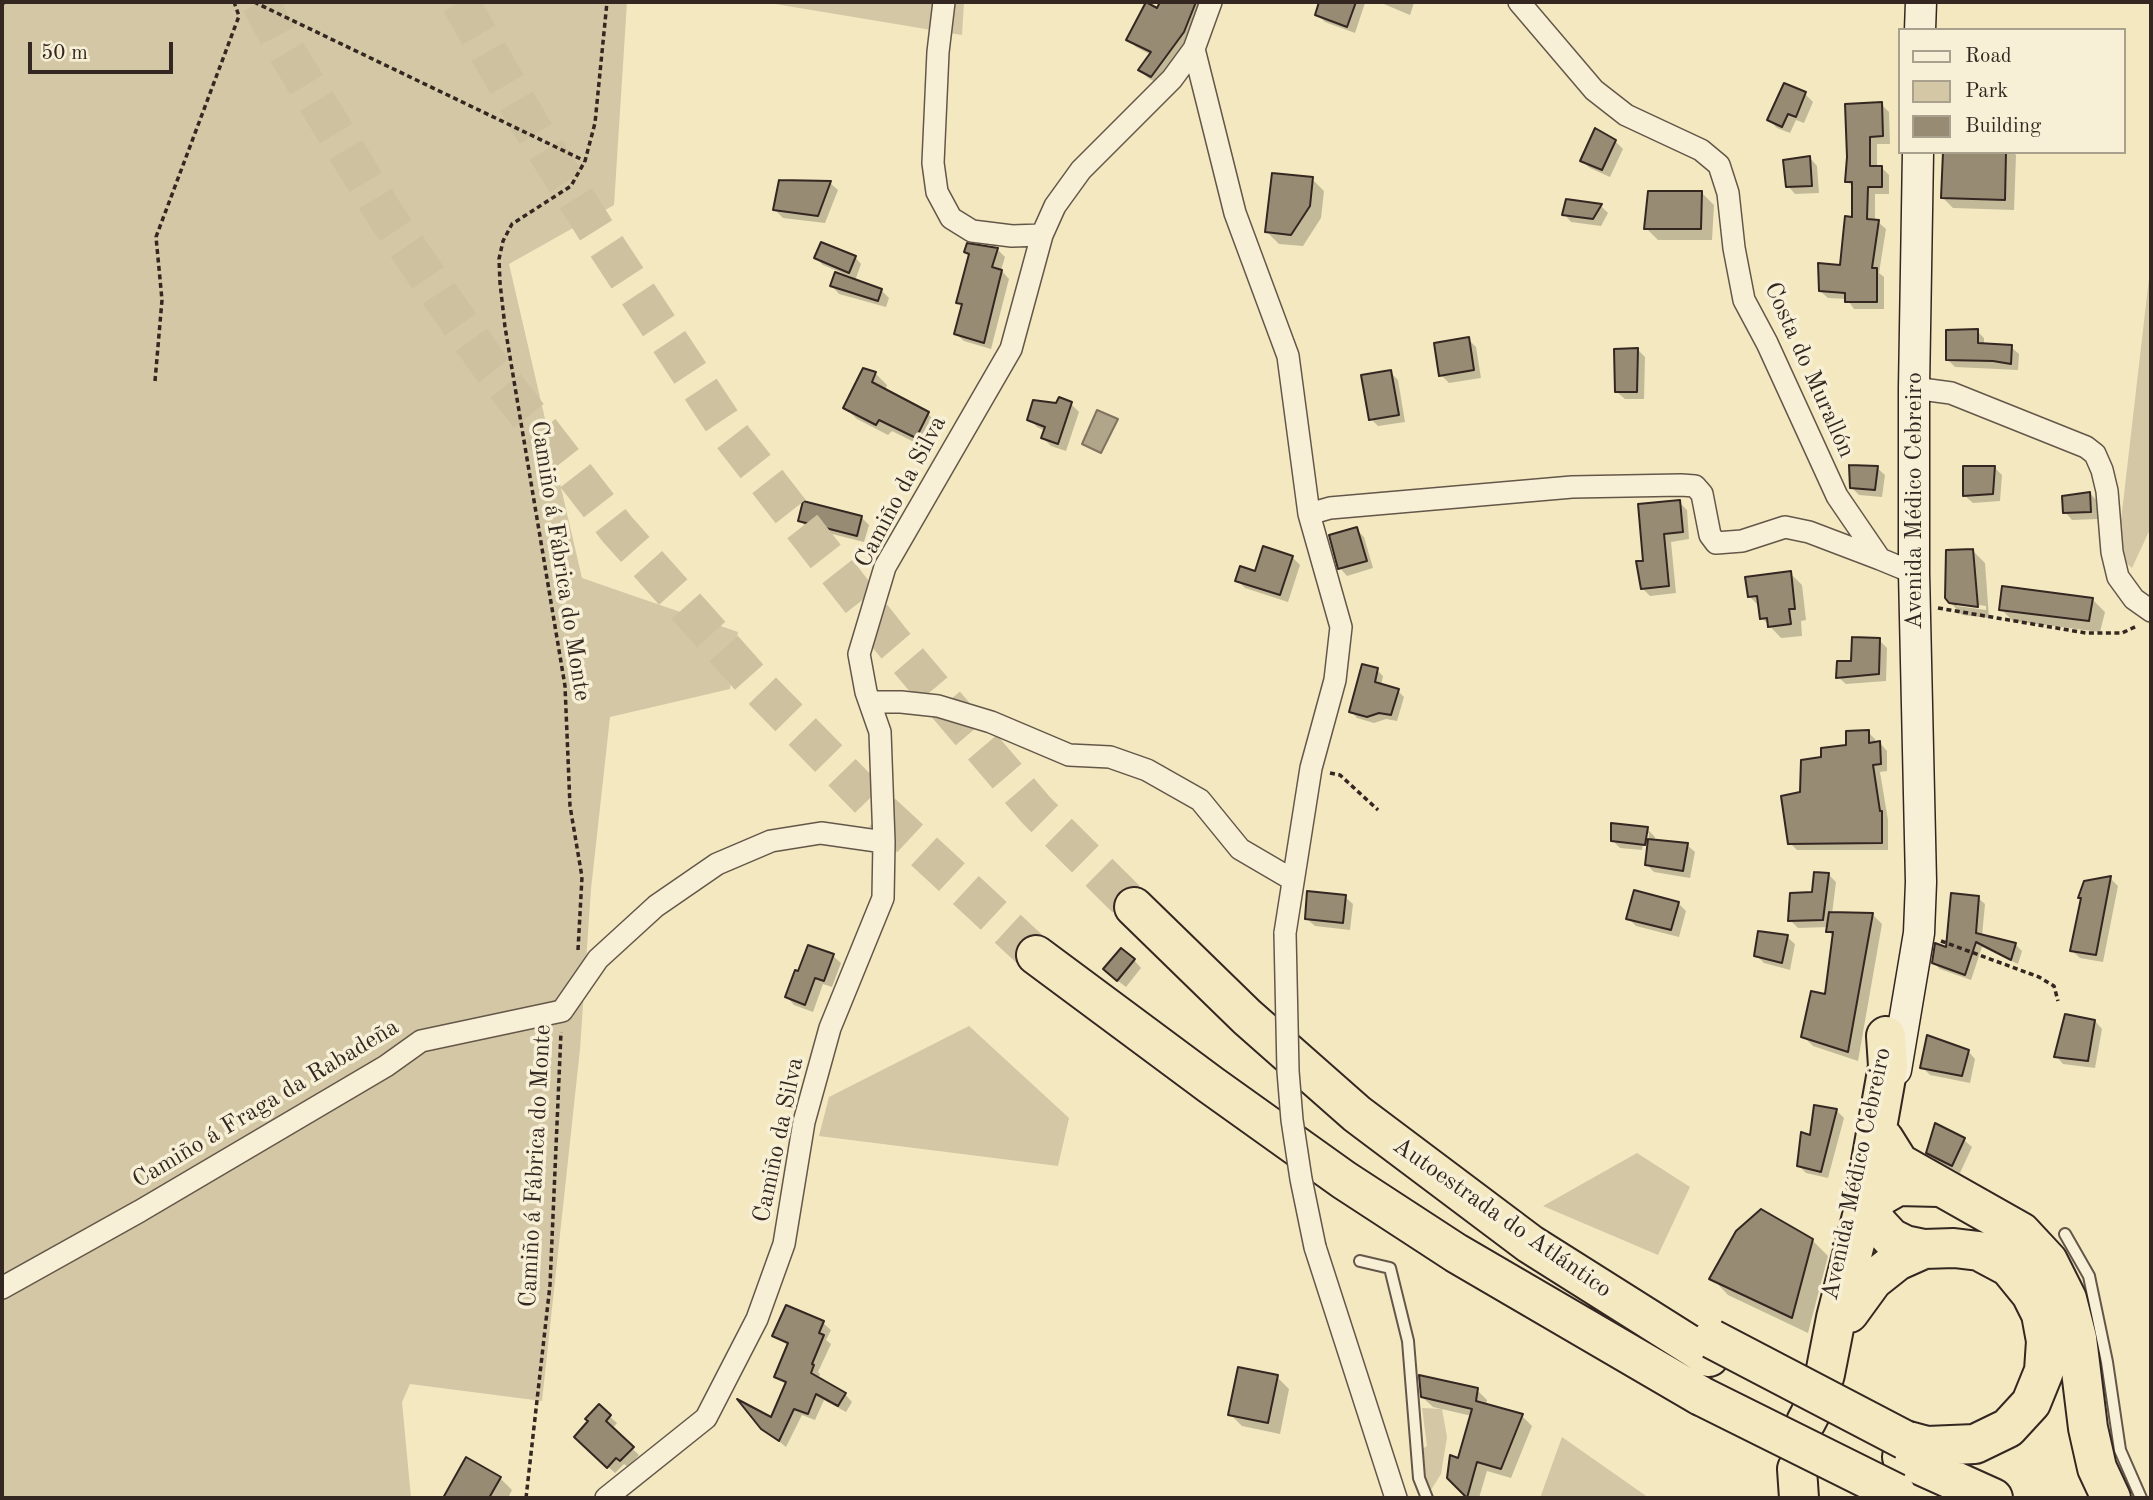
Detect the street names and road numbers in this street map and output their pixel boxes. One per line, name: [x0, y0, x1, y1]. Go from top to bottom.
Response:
street label: Costa do Murallón: [1757, 278, 1861, 462]
street label: Avenida Médico Cebreiro: [1901, 372, 1929, 630]
street label: Camiño da Silva: [849, 411, 953, 573]
street label: Camiño á Fábrica do Monte: [524, 419, 596, 703]
street label: Camiño á Fraga da Rabadeña: [128, 1013, 404, 1195]
street label: Camiño á Fábrica do Monte: [514, 1024, 558, 1308]
street label: Avenida Médico Cebreiro: [1816, 1045, 1898, 1303]
street label: Camiño da Silva: [747, 1055, 811, 1225]
street label: Autoestrada do Atlántico: [1387, 1131, 1617, 1305]

